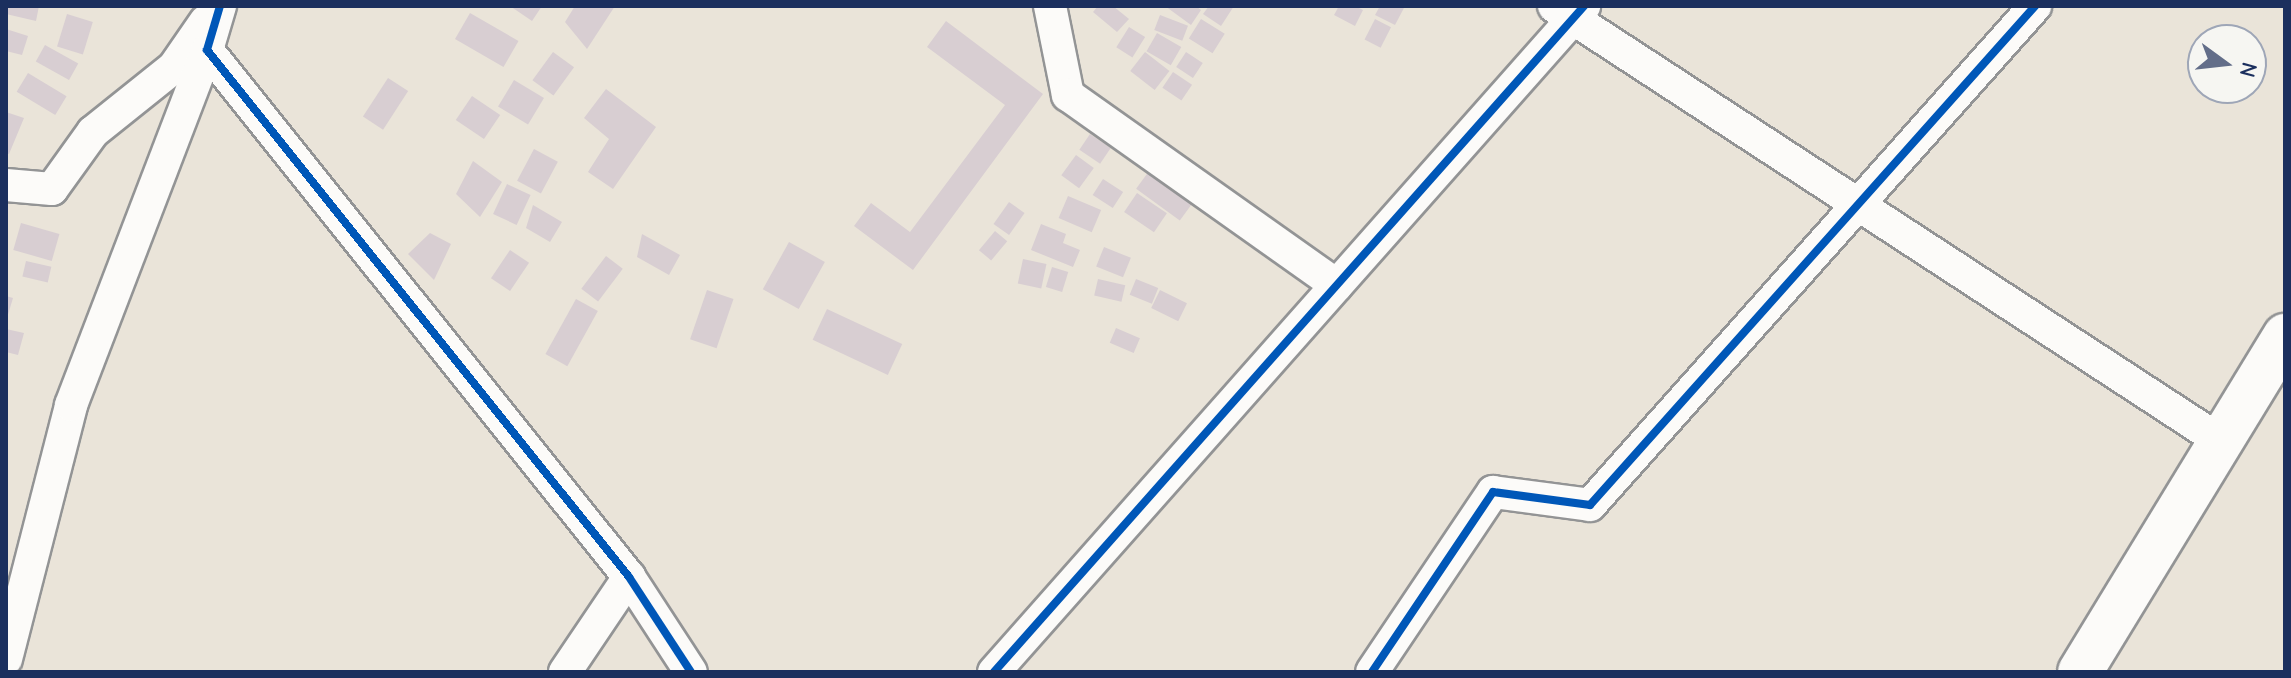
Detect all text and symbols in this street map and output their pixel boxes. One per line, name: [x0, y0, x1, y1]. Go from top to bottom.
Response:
north arrow: [2187, 24, 2267, 104]
text: N: [2234, 59, 2263, 80]

